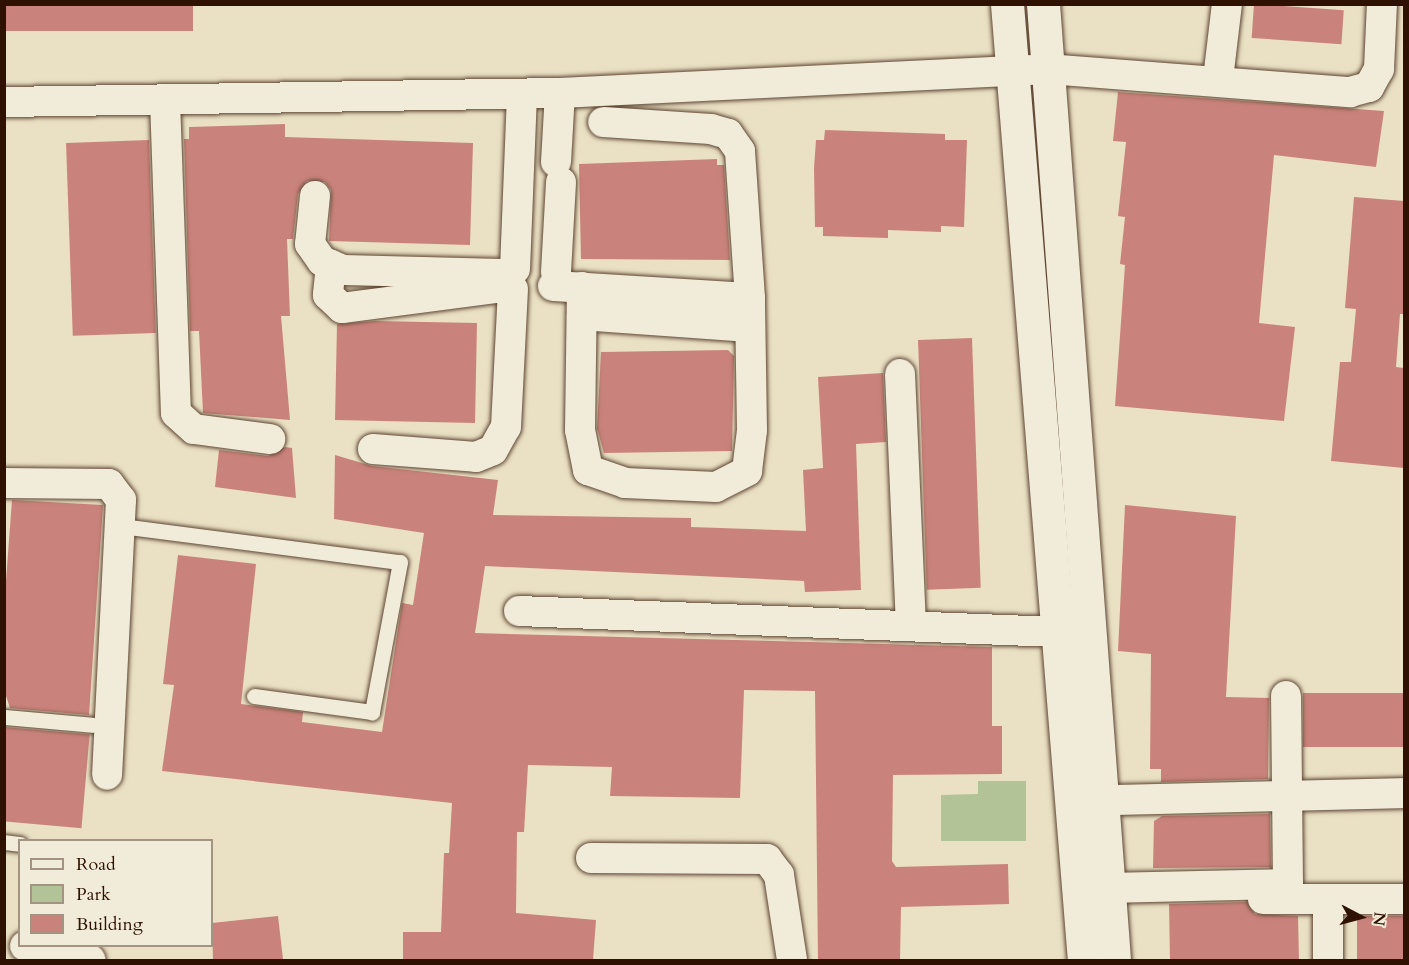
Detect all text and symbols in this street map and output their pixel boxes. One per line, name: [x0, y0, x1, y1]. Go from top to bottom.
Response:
legend: [18, 839, 213, 947]
text: Road: [76, 852, 116, 877]
text: Park: [76, 882, 111, 907]
north arrow: [1331, 887, 1391, 947]
text: N: [1367, 911, 1391, 927]
text: Building: [76, 912, 143, 937]

